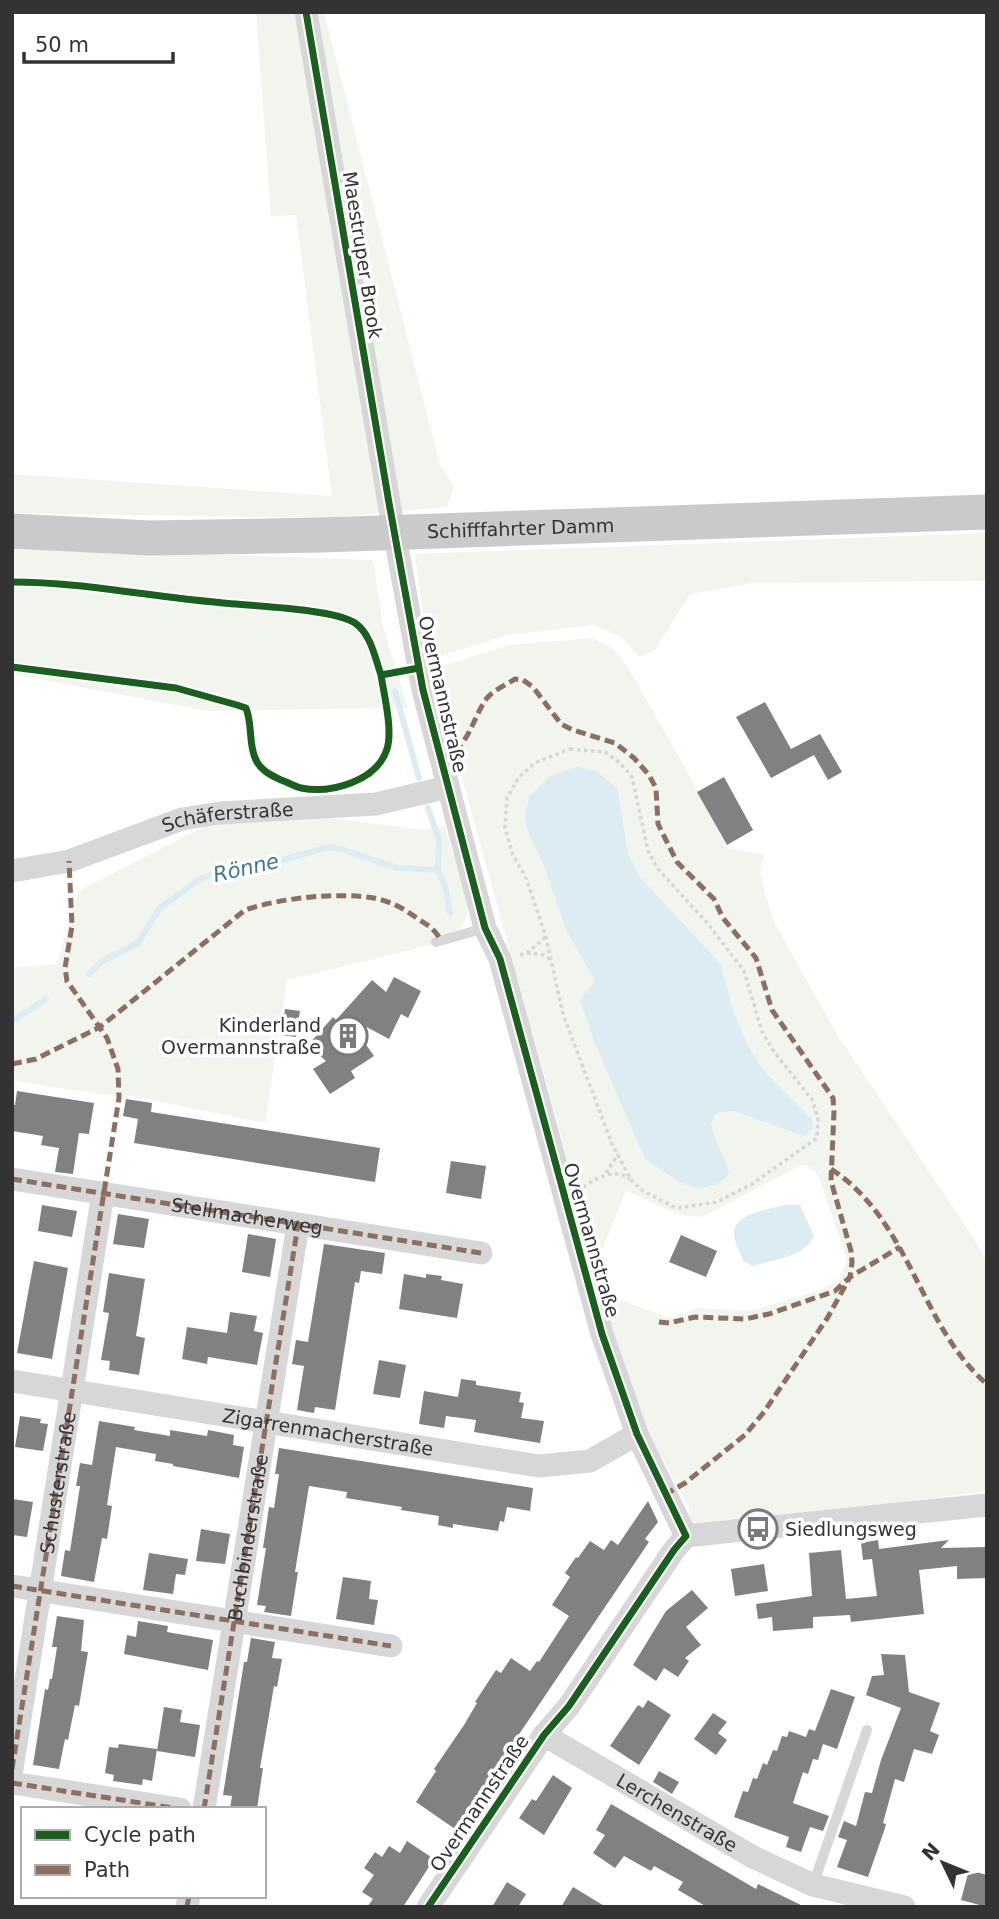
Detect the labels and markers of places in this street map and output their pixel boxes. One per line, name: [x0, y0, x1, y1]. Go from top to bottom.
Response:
place label: Kinderland Overmannstraße: [161, 1014, 321, 1058]
building icon: Kinderland Overmannstraße: [327, 1015, 369, 1057]
bus stop icon: Siedlungsweg: [737, 1508, 779, 1550]
place label: Siedlungsweg: [785, 1518, 917, 1540]

